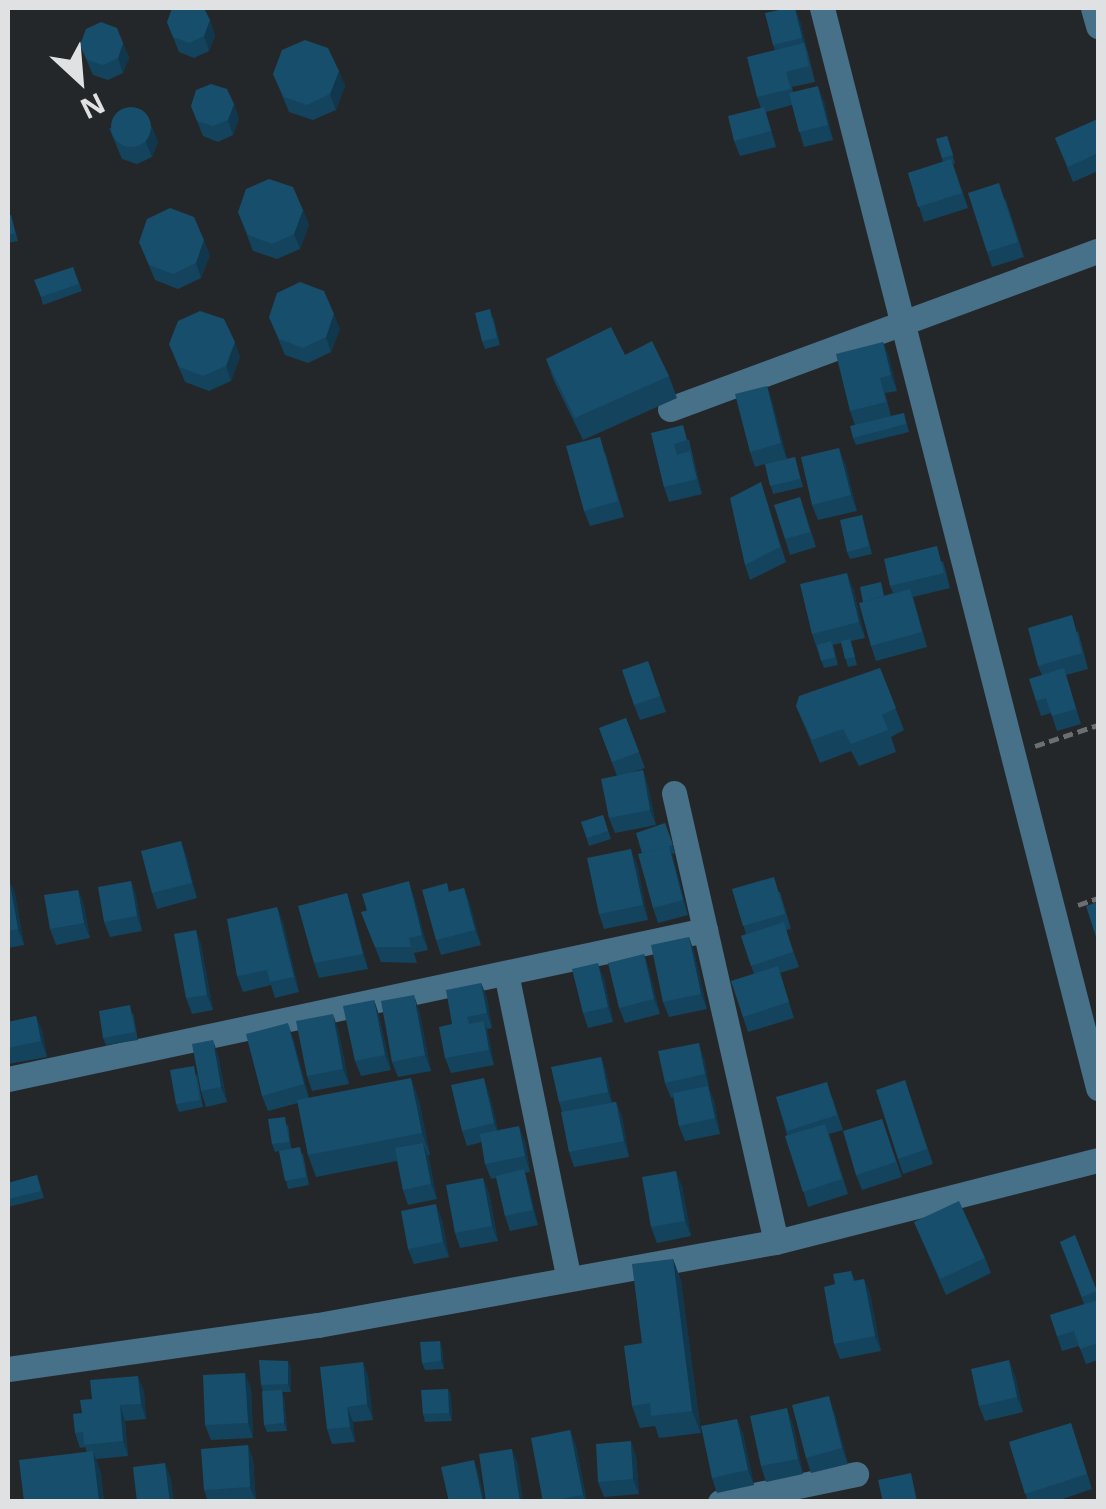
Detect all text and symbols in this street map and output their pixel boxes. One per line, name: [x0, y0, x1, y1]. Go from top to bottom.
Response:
north arrow: [30, 30, 130, 130]
text: N: [75, 85, 112, 129]

